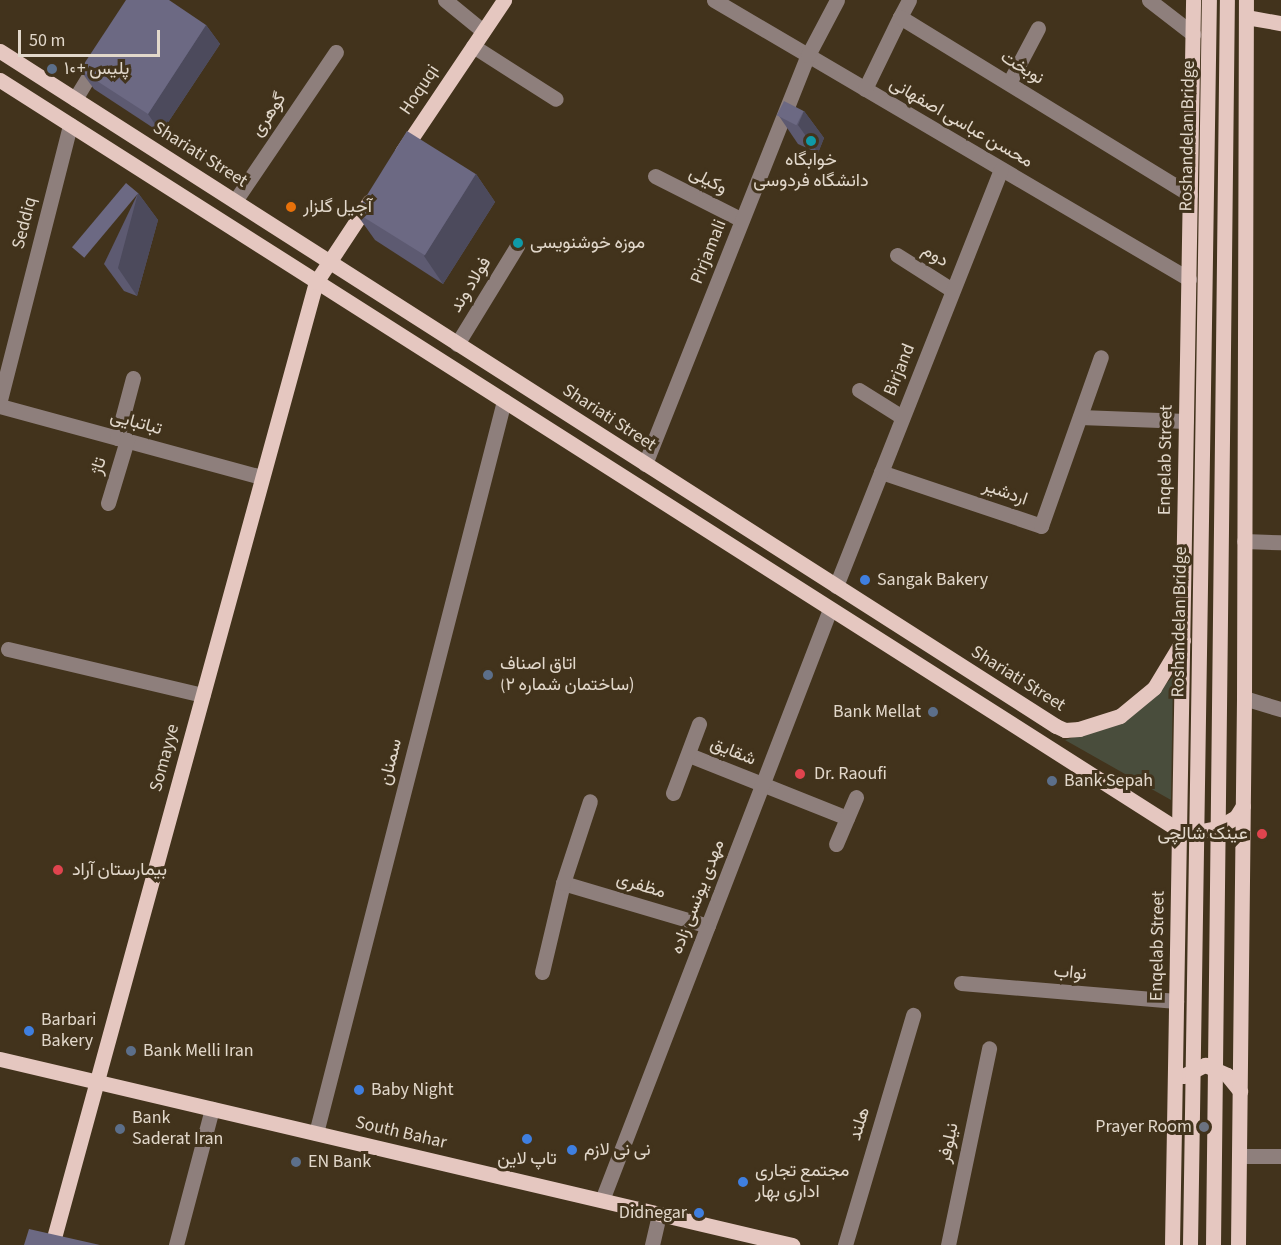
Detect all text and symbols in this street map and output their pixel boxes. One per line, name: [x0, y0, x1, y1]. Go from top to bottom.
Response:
scale bar: [21, 18, 164, 56]
text: 50 m: [29, 28, 65, 53]
street label: نوبخت: [996, 46, 1048, 90]
place label: پلیس +۱۰: [64, 58, 129, 80]
street label: Roshandelan Bridge: [1176, 60, 1200, 212]
street label: Hoquqi: [395, 61, 445, 119]
marker: پلیس +۱۰: [45, 62, 59, 76]
street label: محسن عباسی اصفهانی: [885, 73, 1037, 173]
street label: گوهری: [247, 89, 291, 141]
street label: Shariati Street: [149, 117, 251, 193]
marker: خوابگاه دانشگاه فردوسی: [804, 134, 818, 148]
place label: خوابگاه دانشگاه فردوسی: [753, 150, 869, 192]
street label: وکیلی: [685, 162, 731, 200]
street label: Seddiq: [8, 195, 42, 251]
place label: آجیل گلزار: [303, 196, 372, 218]
marker: آجیل گلزار: [284, 200, 298, 214]
street label: Pirjamali: [686, 217, 732, 287]
place label: موزه خوشنویسی: [530, 232, 645, 254]
marker: موزه خوشنویسی: [511, 236, 525, 250]
street label: دوم: [918, 240, 952, 272]
street label: فولاد وند: [446, 253, 496, 317]
street label: Birjand: [880, 341, 920, 399]
street label: Shariati Street: [558, 380, 660, 456]
street label: Enqelab Street: [1154, 405, 1178, 515]
street label: تباتبایی: [108, 406, 164, 440]
street label: تاژ: [86, 455, 112, 477]
street label: اردشیر: [980, 475, 1030, 511]
street label: Roshandelan Bridge: [1168, 546, 1192, 698]
place label: Sangak Bakery: [877, 569, 988, 591]
marker: Sangak Bakery: [858, 573, 872, 587]
street label: Shariati Street: [967, 641, 1069, 717]
place label: اتاق اصناف (ساختمان شماره ۲): [500, 654, 635, 696]
marker: اتاق اصناف (ساختمان شماره ۲): [481, 668, 495, 682]
place label: Bank Mellat: [833, 701, 921, 723]
marker: Bank Mellat: [926, 705, 940, 719]
street label: Somayye: [146, 722, 184, 794]
street label: شقایق: [707, 733, 759, 771]
street label: سمنان: [375, 736, 407, 788]
place label: Dr. Raoufi: [814, 763, 887, 785]
marker: Dr. Raoufi: [791, 765, 809, 783]
place label: Bank Sepah: [1064, 770, 1153, 792]
marker: Bank Sepah: [1045, 774, 1059, 788]
place label: عينک شالچی: [1157, 823, 1248, 845]
marker: عينک شالچی: [1253, 825, 1271, 843]
street label: مهدی یونسی زاده: [666, 837, 730, 957]
place label: بیمارستان آراد: [72, 859, 167, 881]
marker: بیمارستان آراد: [49, 861, 67, 879]
street label: مظفری: [614, 868, 668, 904]
street label: Enqelab Street: [1146, 891, 1170, 1001]
street label: نواب: [1053, 961, 1087, 985]
place label: Barbari Bakery: [41, 1010, 96, 1052]
marker: Barbari Bakery: [22, 1024, 36, 1038]
place label: Bank Melli Iran: [143, 1040, 254, 1062]
marker: Bank Melli Iran: [124, 1044, 138, 1058]
place label: Baby Night: [371, 1079, 454, 1101]
marker: Baby Night: [352, 1083, 366, 1097]
street label: هلند: [845, 1105, 875, 1143]
place label: Bank Saderat Iran: [132, 1108, 223, 1150]
street label: South Bahar: [353, 1112, 449, 1154]
place label: Prayer Room: [1095, 1116, 1192, 1138]
marker: Prayer Room: [1197, 1120, 1211, 1134]
street label: نیلوفر: [934, 1121, 964, 1165]
marker: Bank Saderat Iran: [113, 1122, 127, 1136]
marker: تاپ لاین: [520, 1132, 534, 1146]
place label: نی نی لازم: [584, 1139, 651, 1161]
marker: نی نی لازم: [565, 1143, 579, 1157]
place label: تاپ لاین: [497, 1148, 557, 1170]
place label: EN Bank: [308, 1151, 371, 1173]
marker: EN Bank: [289, 1155, 303, 1169]
place label: مجتمع تجاری اداری بهار: [755, 1161, 849, 1204]
marker: مجتمع تجاری اداری بهار: [736, 1175, 750, 1189]
place label: Didnegar: [619, 1202, 687, 1224]
marker: Didnegar: [692, 1206, 706, 1220]

